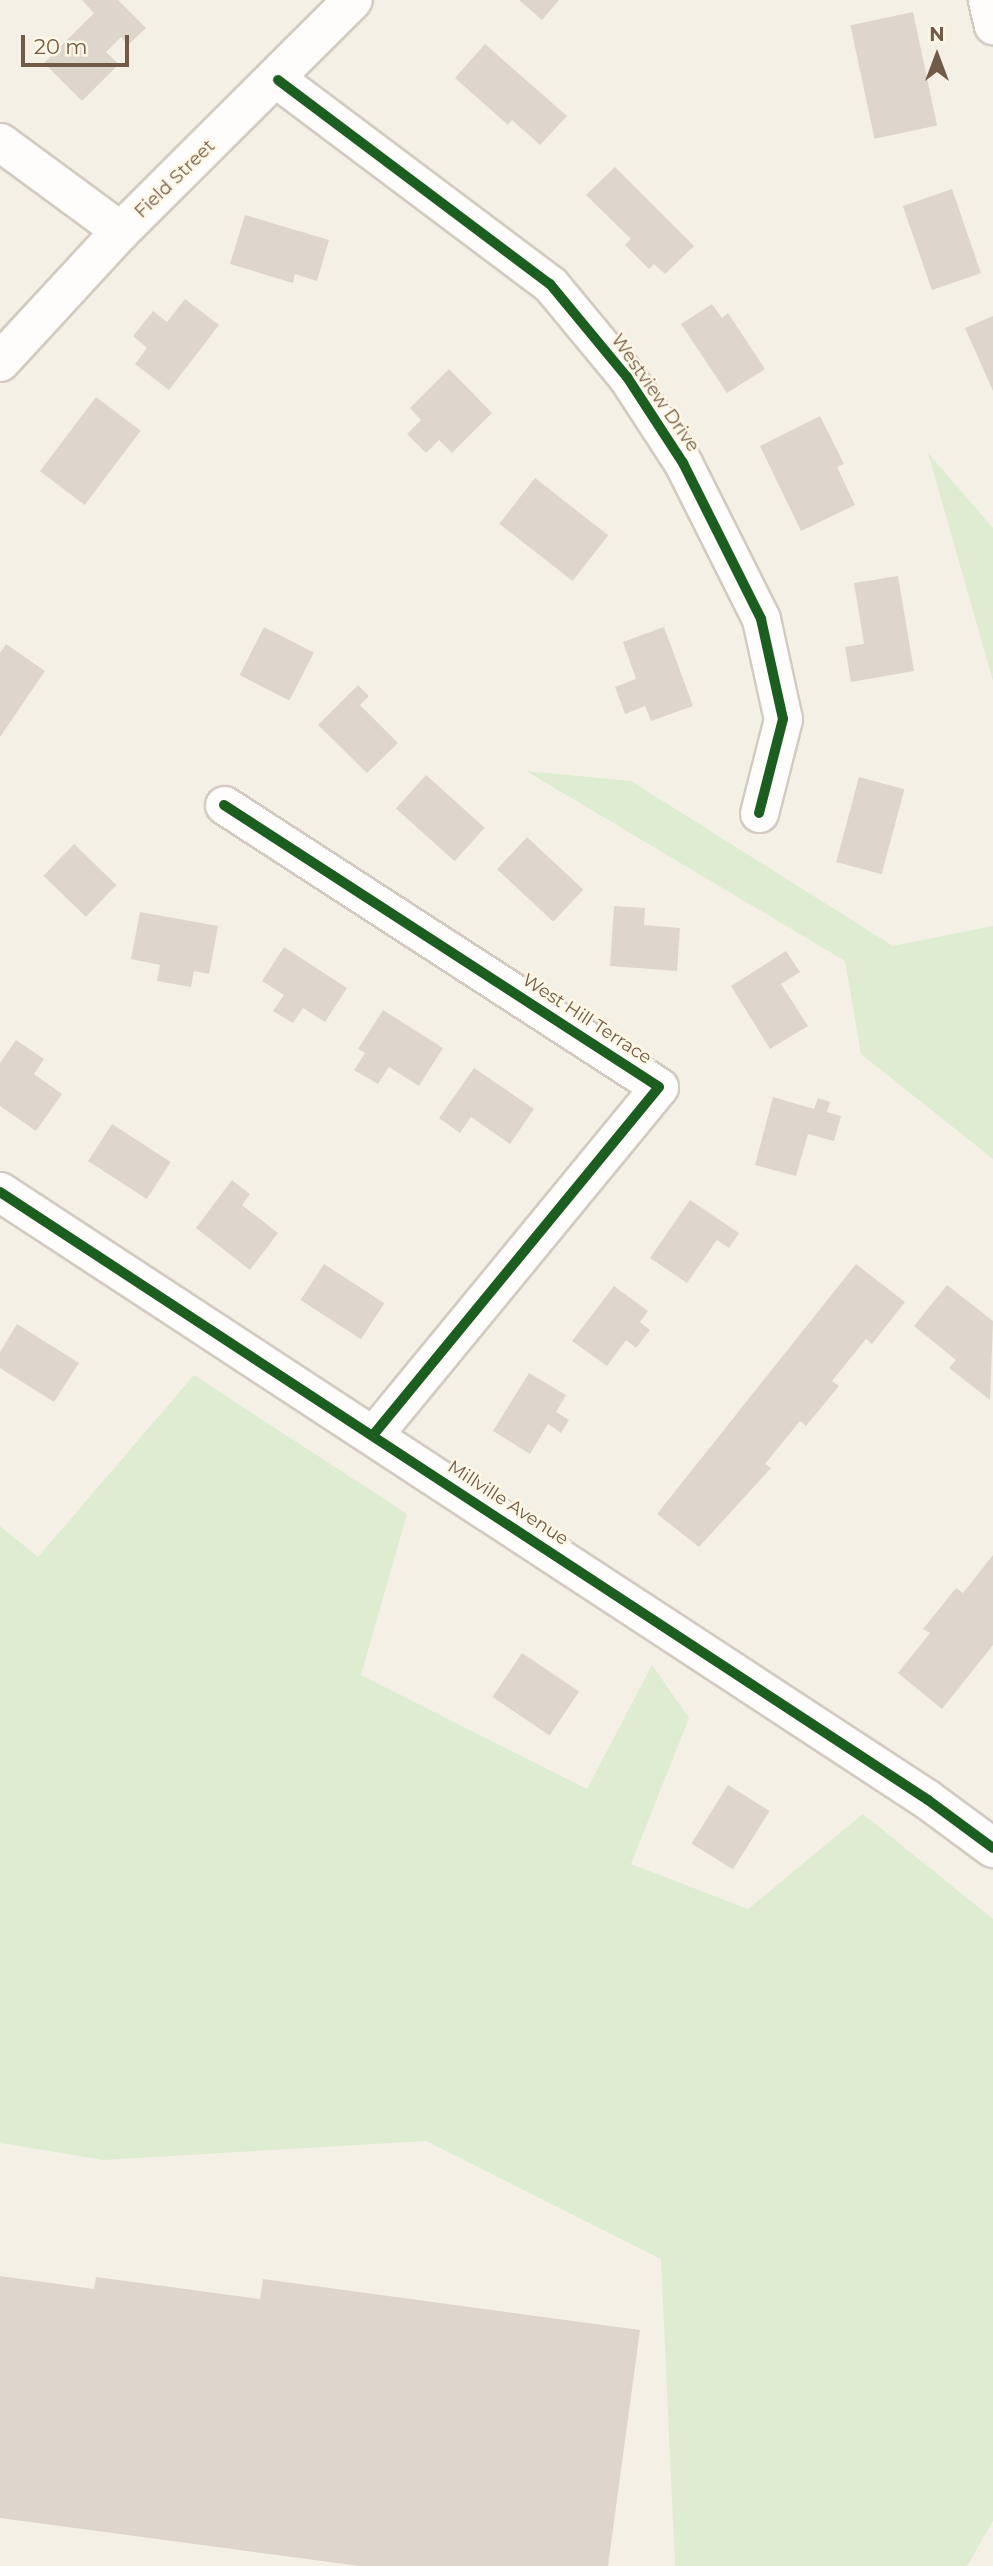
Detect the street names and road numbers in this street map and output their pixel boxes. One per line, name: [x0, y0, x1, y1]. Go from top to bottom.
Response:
street label: Field Street: [130, 135, 220, 223]
street label: Westview Drive: [606, 330, 704, 456]
street label: West Hill Terrace: [518, 969, 656, 1069]
street label: Millville Avenue: [444, 1456, 572, 1550]

